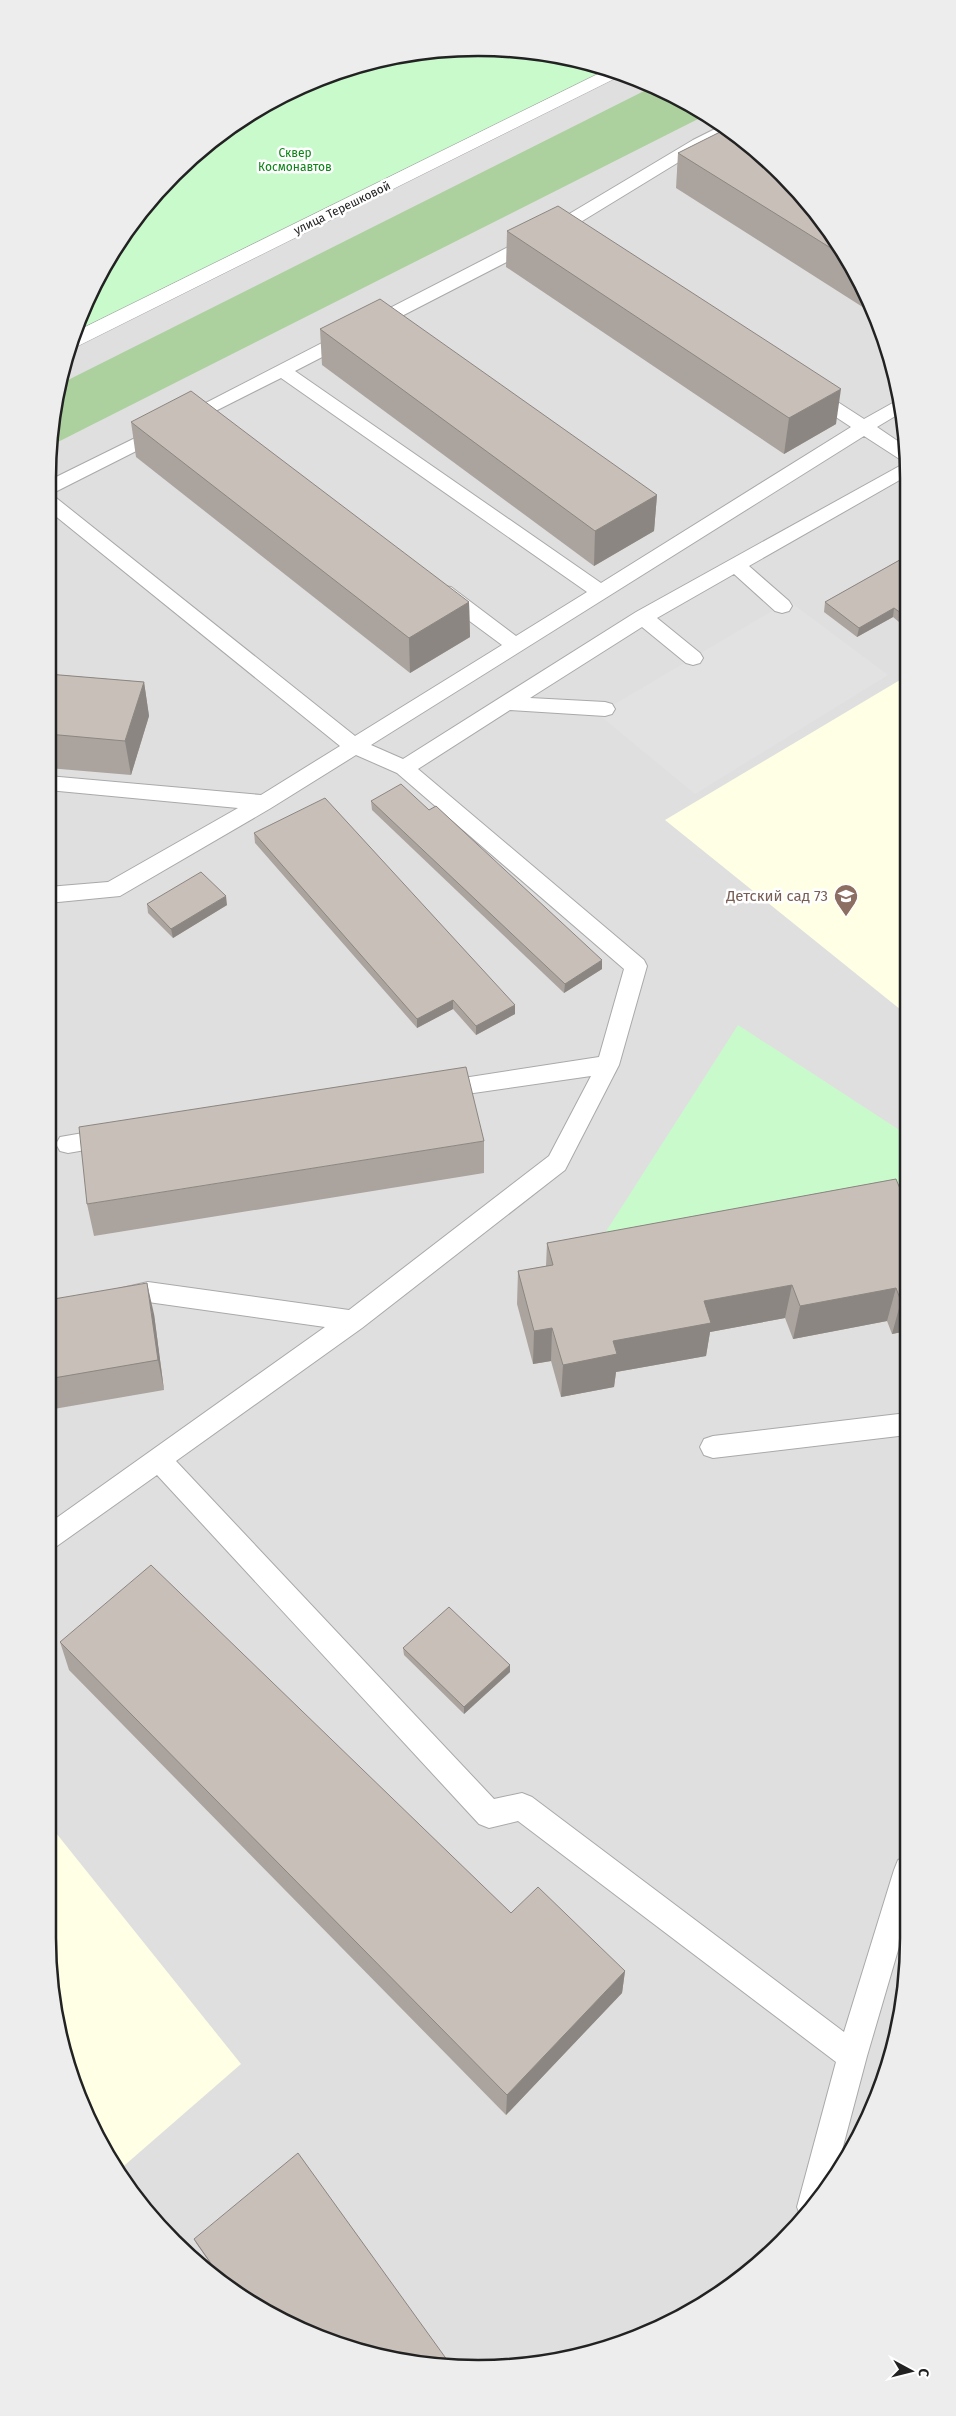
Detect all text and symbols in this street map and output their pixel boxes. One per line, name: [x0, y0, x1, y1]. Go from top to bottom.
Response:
park label: Сквер Космонавтов: [258, 146, 332, 174]
street label: улица Терешковой: [291, 178, 393, 238]
school or university icon: Детский сад 73: [833, 883, 859, 917]
place label: Детский сад 73: [725, 887, 828, 905]
north arrow: [886, 2346, 936, 2396]
text: С: [914, 2367, 932, 2378]

